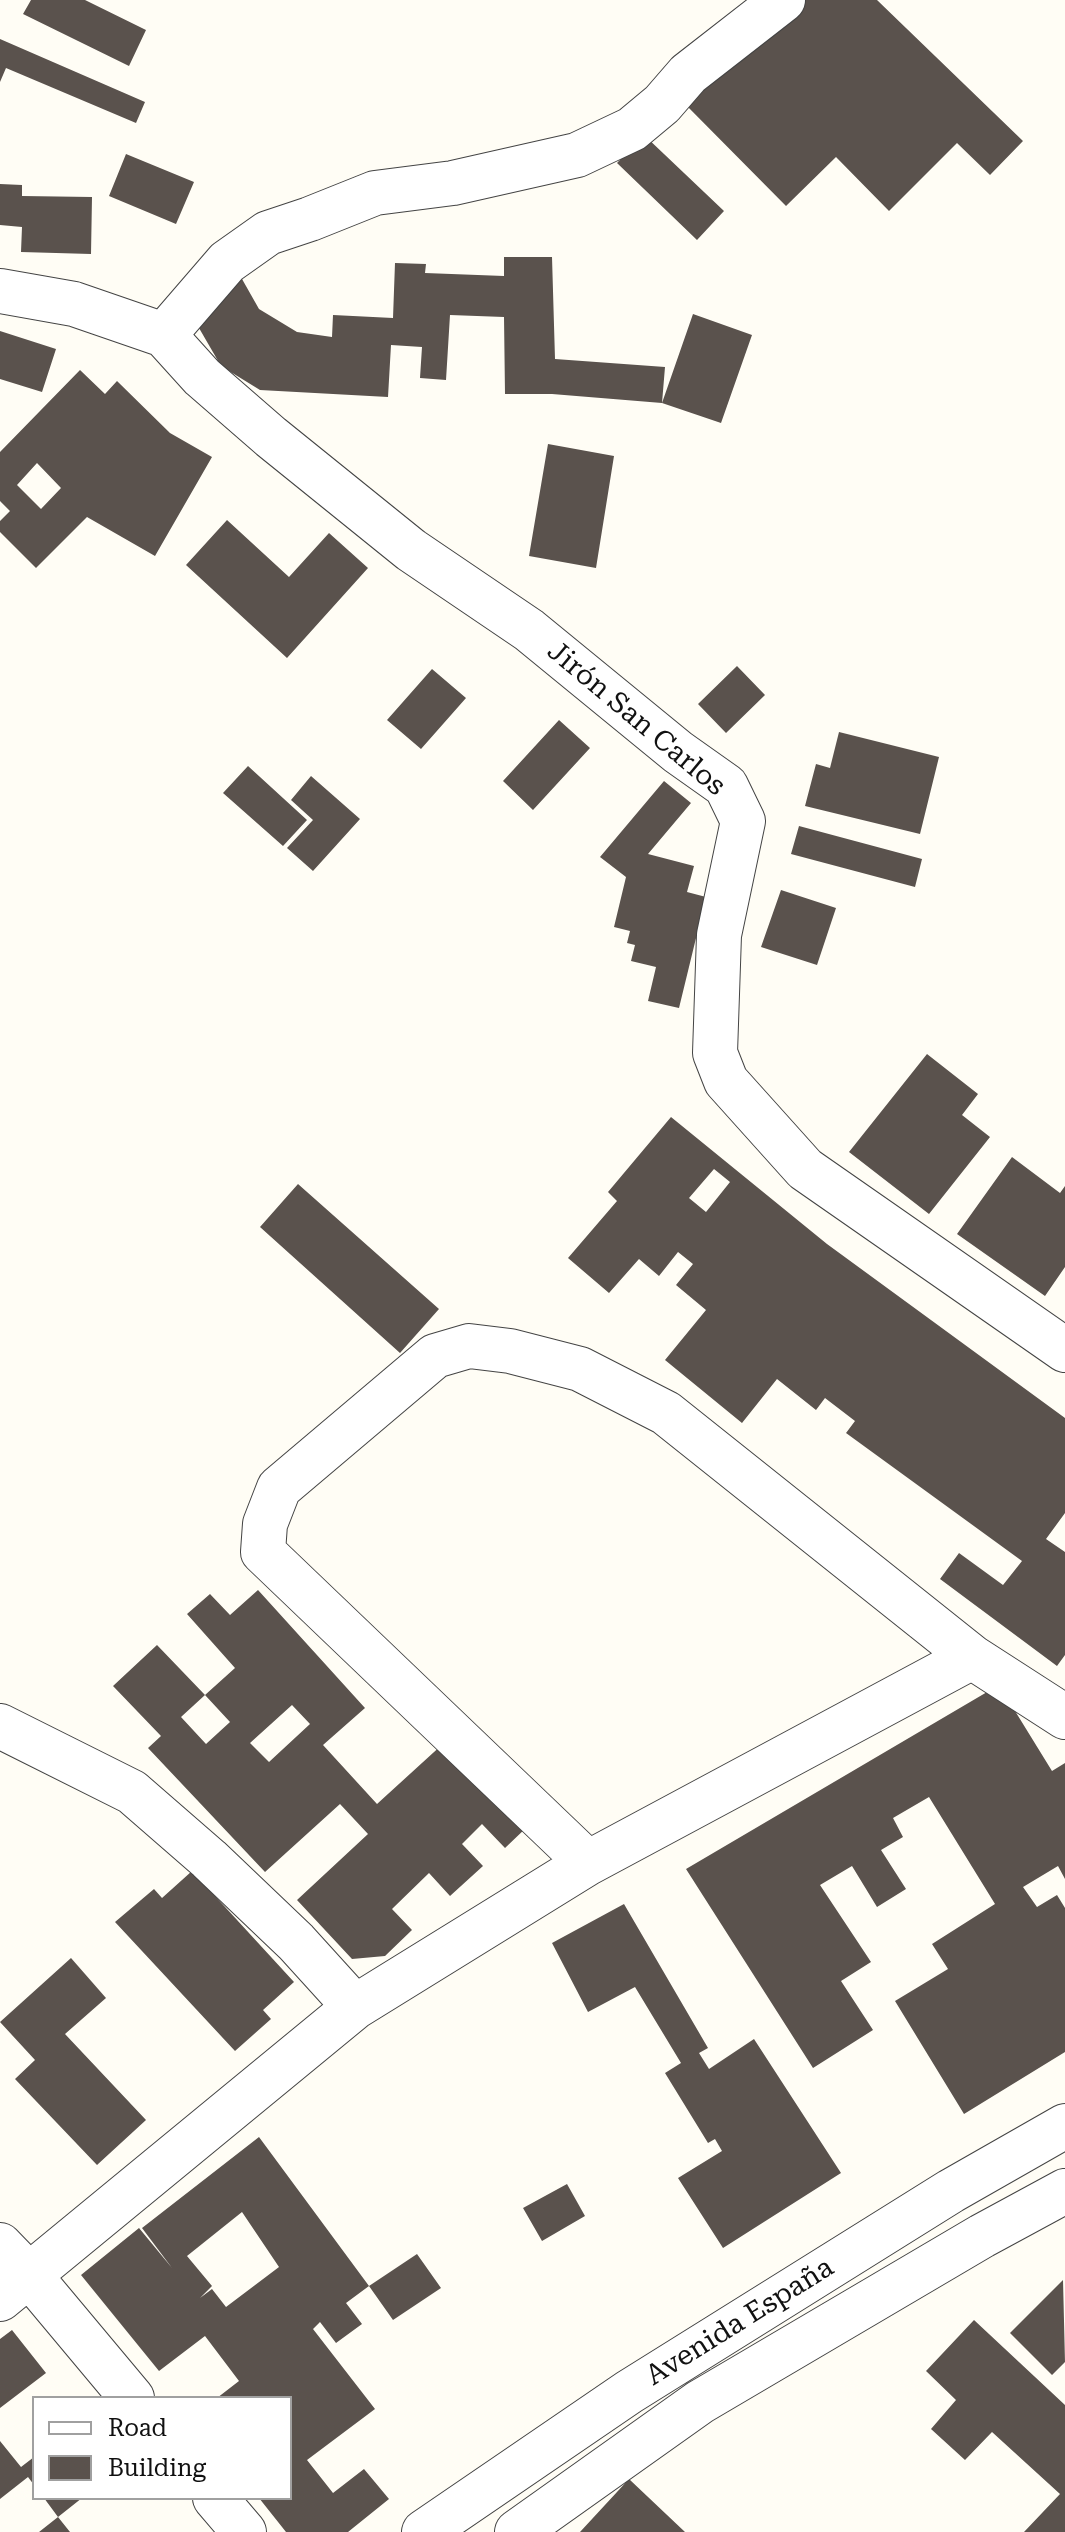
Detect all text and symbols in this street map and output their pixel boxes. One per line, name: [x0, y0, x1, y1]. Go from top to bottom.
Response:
street label: Jirón San Carlos: [540, 635, 732, 803]
street label: Avenida España: [640, 2251, 840, 2393]
legend: [32, 2396, 292, 2500]
text: Road: [108, 2414, 167, 2442]
text: Building: [108, 2454, 206, 2482]

